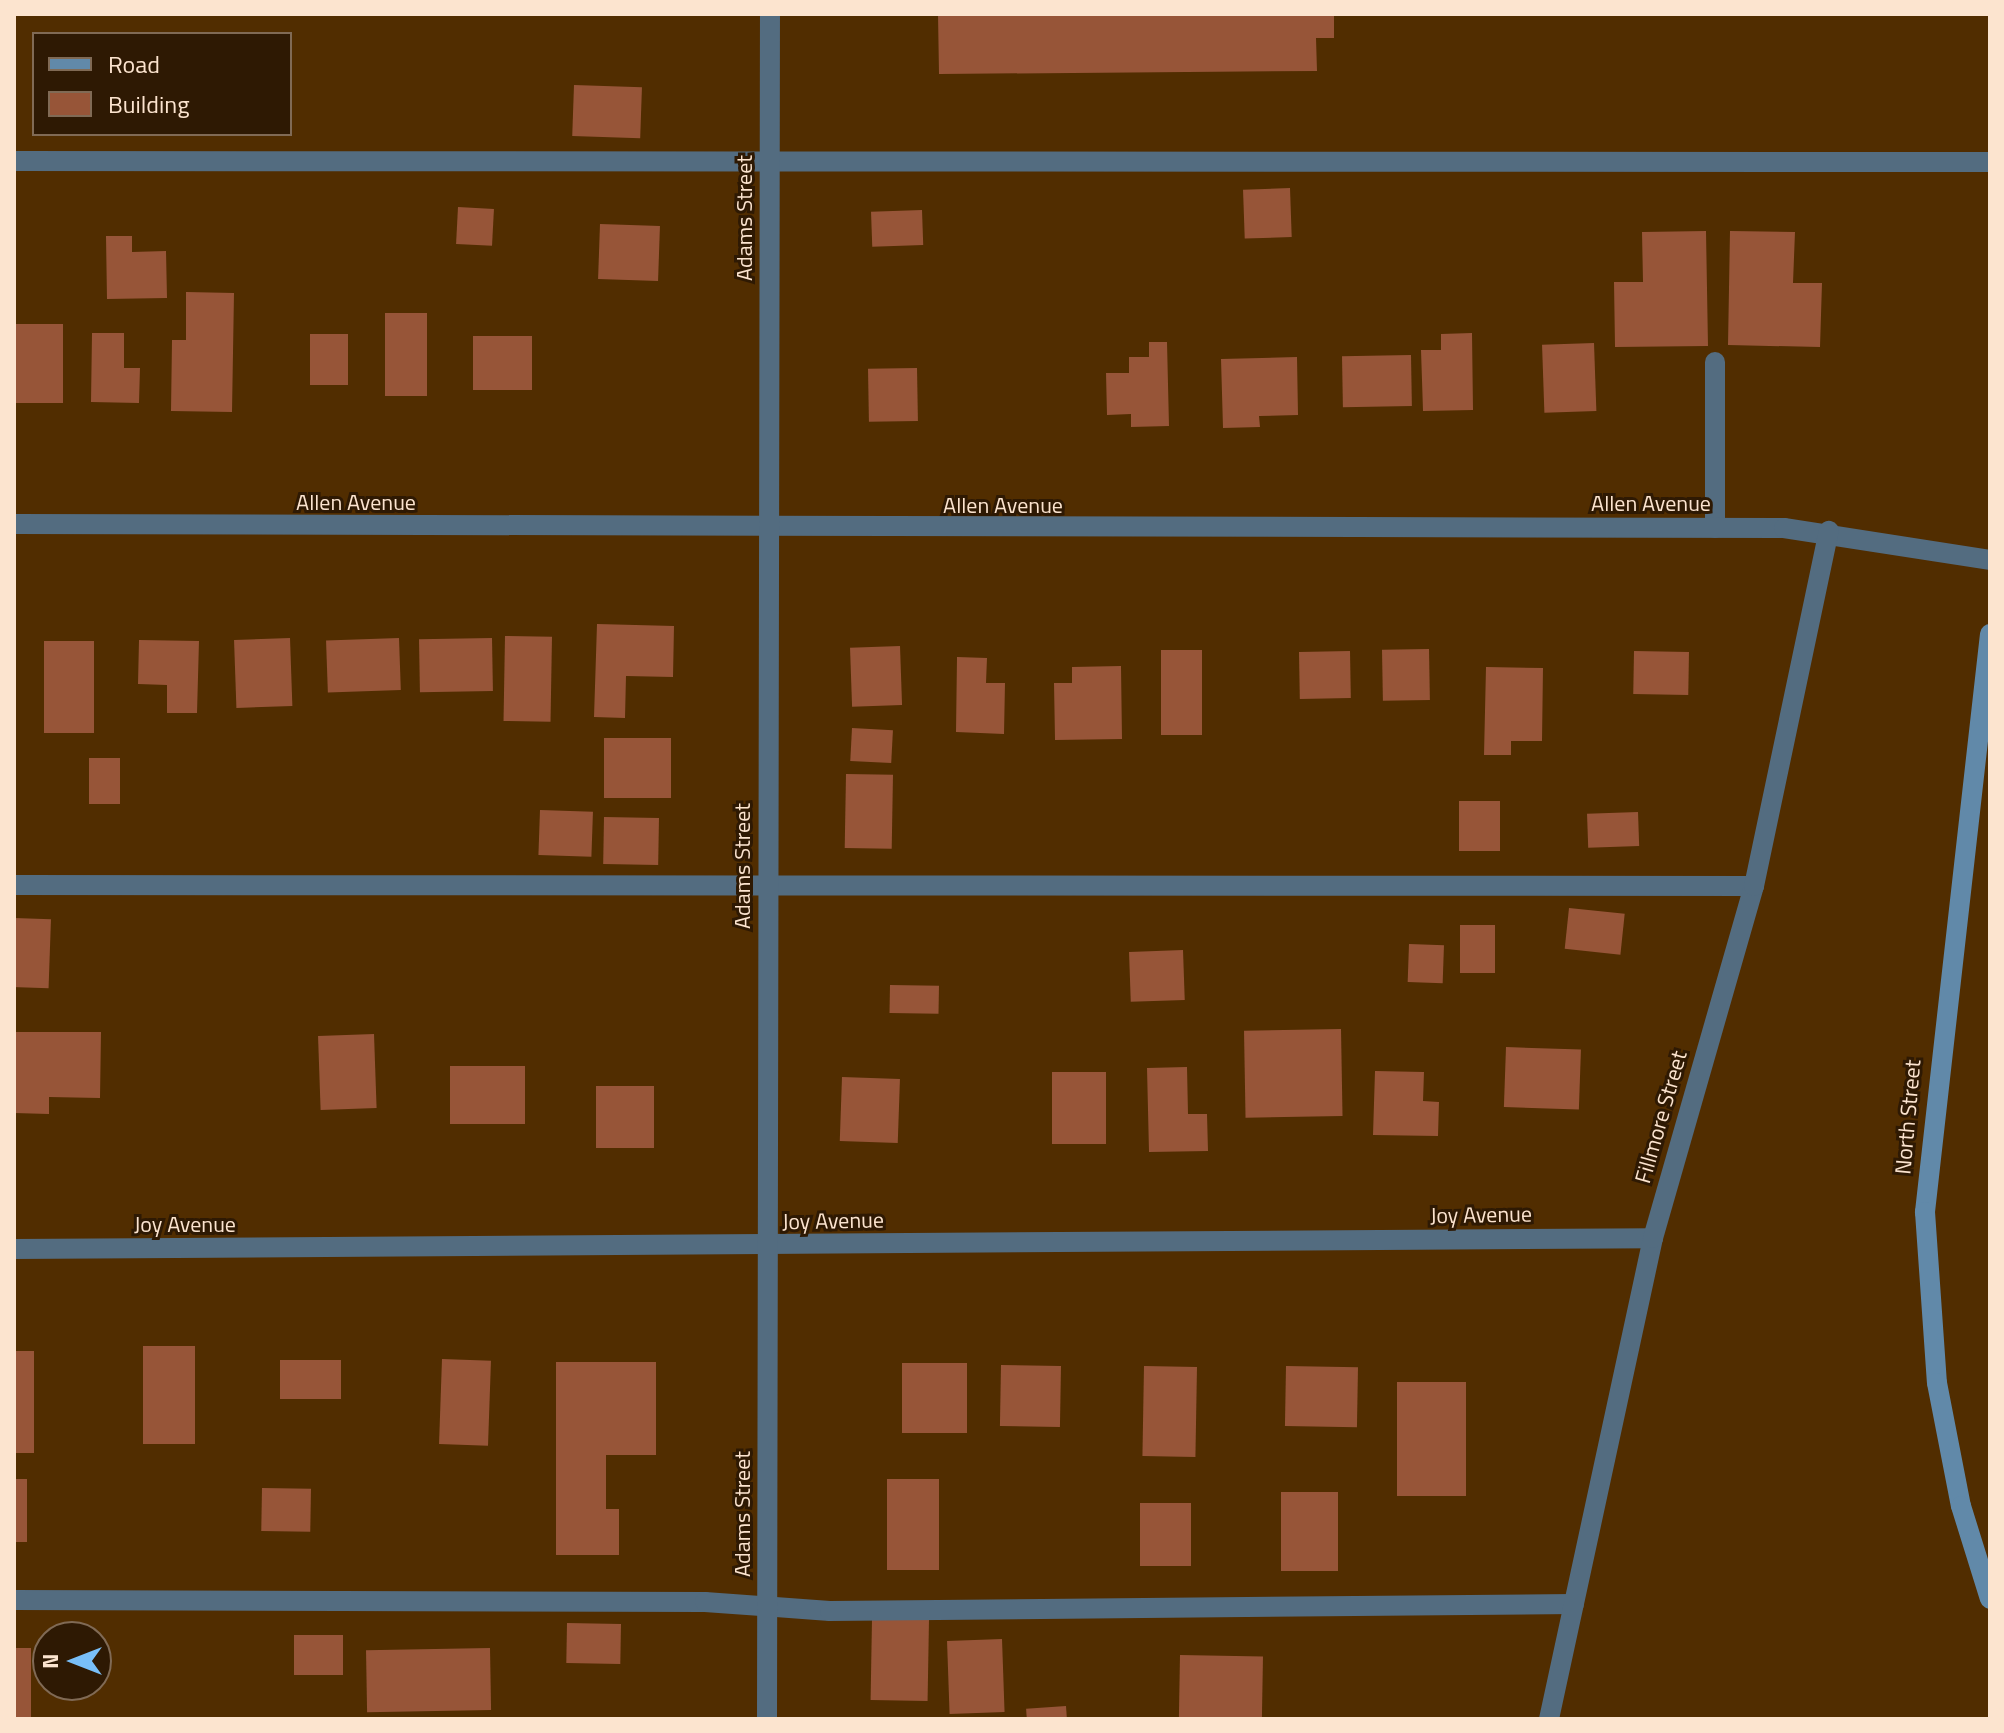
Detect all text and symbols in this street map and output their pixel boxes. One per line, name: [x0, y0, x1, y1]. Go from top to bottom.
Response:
legend: [32, 32, 292, 136]
text: Road: [108, 46, 160, 82]
text: Building: [108, 86, 190, 122]
street label: Adams Street: [732, 155, 758, 281]
street label: Allen Avenue: [296, 490, 416, 516]
street label: Allen Avenue: [1591, 491, 1711, 517]
street label: Allen Avenue: [943, 493, 1063, 519]
street label: Adams Street: [730, 803, 756, 929]
street label: Fillmore Street: [1629, 1048, 1693, 1186]
street label: North Street: [1890, 1059, 1926, 1175]
street label: Joy Avenue: [1430, 1201, 1532, 1229]
street label: Joy Avenue: [782, 1207, 884, 1235]
street label: Joy Avenue: [134, 1212, 236, 1238]
street label: Adams Street: [730, 1451, 756, 1577]
north arrow: [32, 1621, 112, 1701]
text: N: [33, 1653, 67, 1669]

